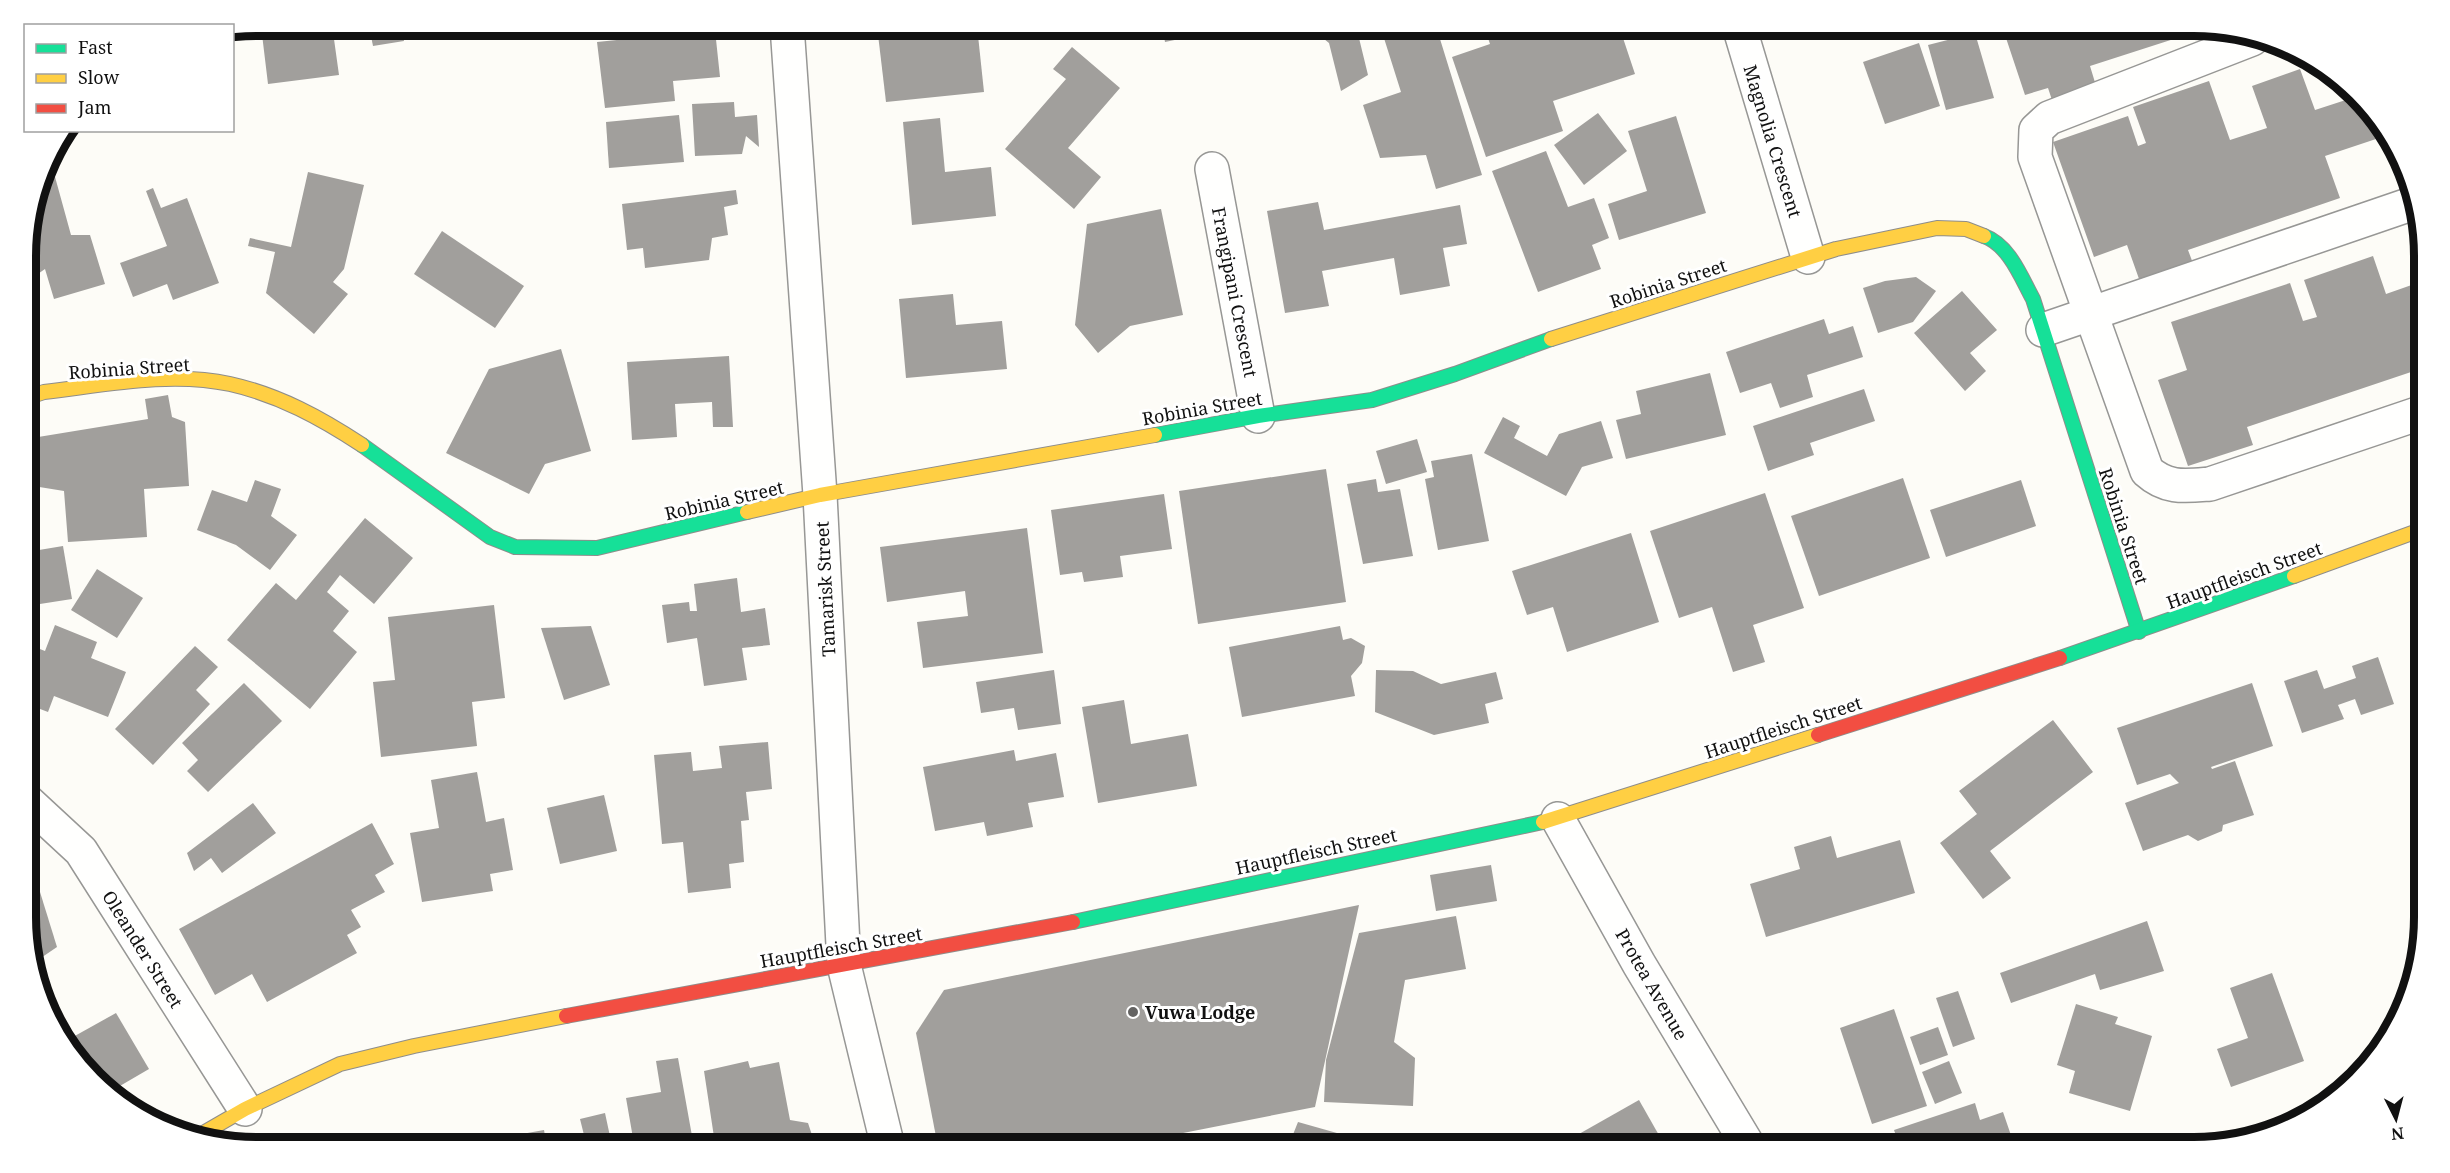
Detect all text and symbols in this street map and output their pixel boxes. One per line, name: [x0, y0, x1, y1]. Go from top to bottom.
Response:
legend: [24, 24, 234, 132]
text: Fast: [78, 35, 113, 59]
street label: Magnolia Crescent: [1738, 62, 1808, 220]
text: Slow: [78, 65, 120, 89]
text: Jam: [77, 95, 112, 119]
street label: Frangipani Crescent: [1207, 205, 1263, 379]
street label: Robinia Street: [1607, 253, 1729, 313]
street label: Robinia Street: [68, 352, 190, 384]
street label: Robinia Street: [1140, 386, 1264, 430]
street label: Robinia Street: [2094, 465, 2154, 587]
street label: Robinia Street: [662, 475, 786, 525]
street label: Tamarisk Street: [809, 521, 841, 657]
street label: Hauptfleisch Street: [2163, 536, 2325, 614]
street label: Hauptfleisch Street: [1701, 690, 1865, 764]
street label: Hauptfleisch Street: [1233, 822, 1399, 880]
street label: Oleander Street: [97, 886, 189, 1012]
street label: Hauptfleisch Street: [758, 921, 924, 973]
street label: Protea Avenue: [1610, 924, 1694, 1044]
place label: Vuwa Lodge: [1145, 1000, 1255, 1024]
marker: Vuwa Lodge: [1126, 1005, 1140, 1019]
north arrow: [2366, 1089, 2426, 1149]
text: N: [2390, 1122, 2405, 1146]

